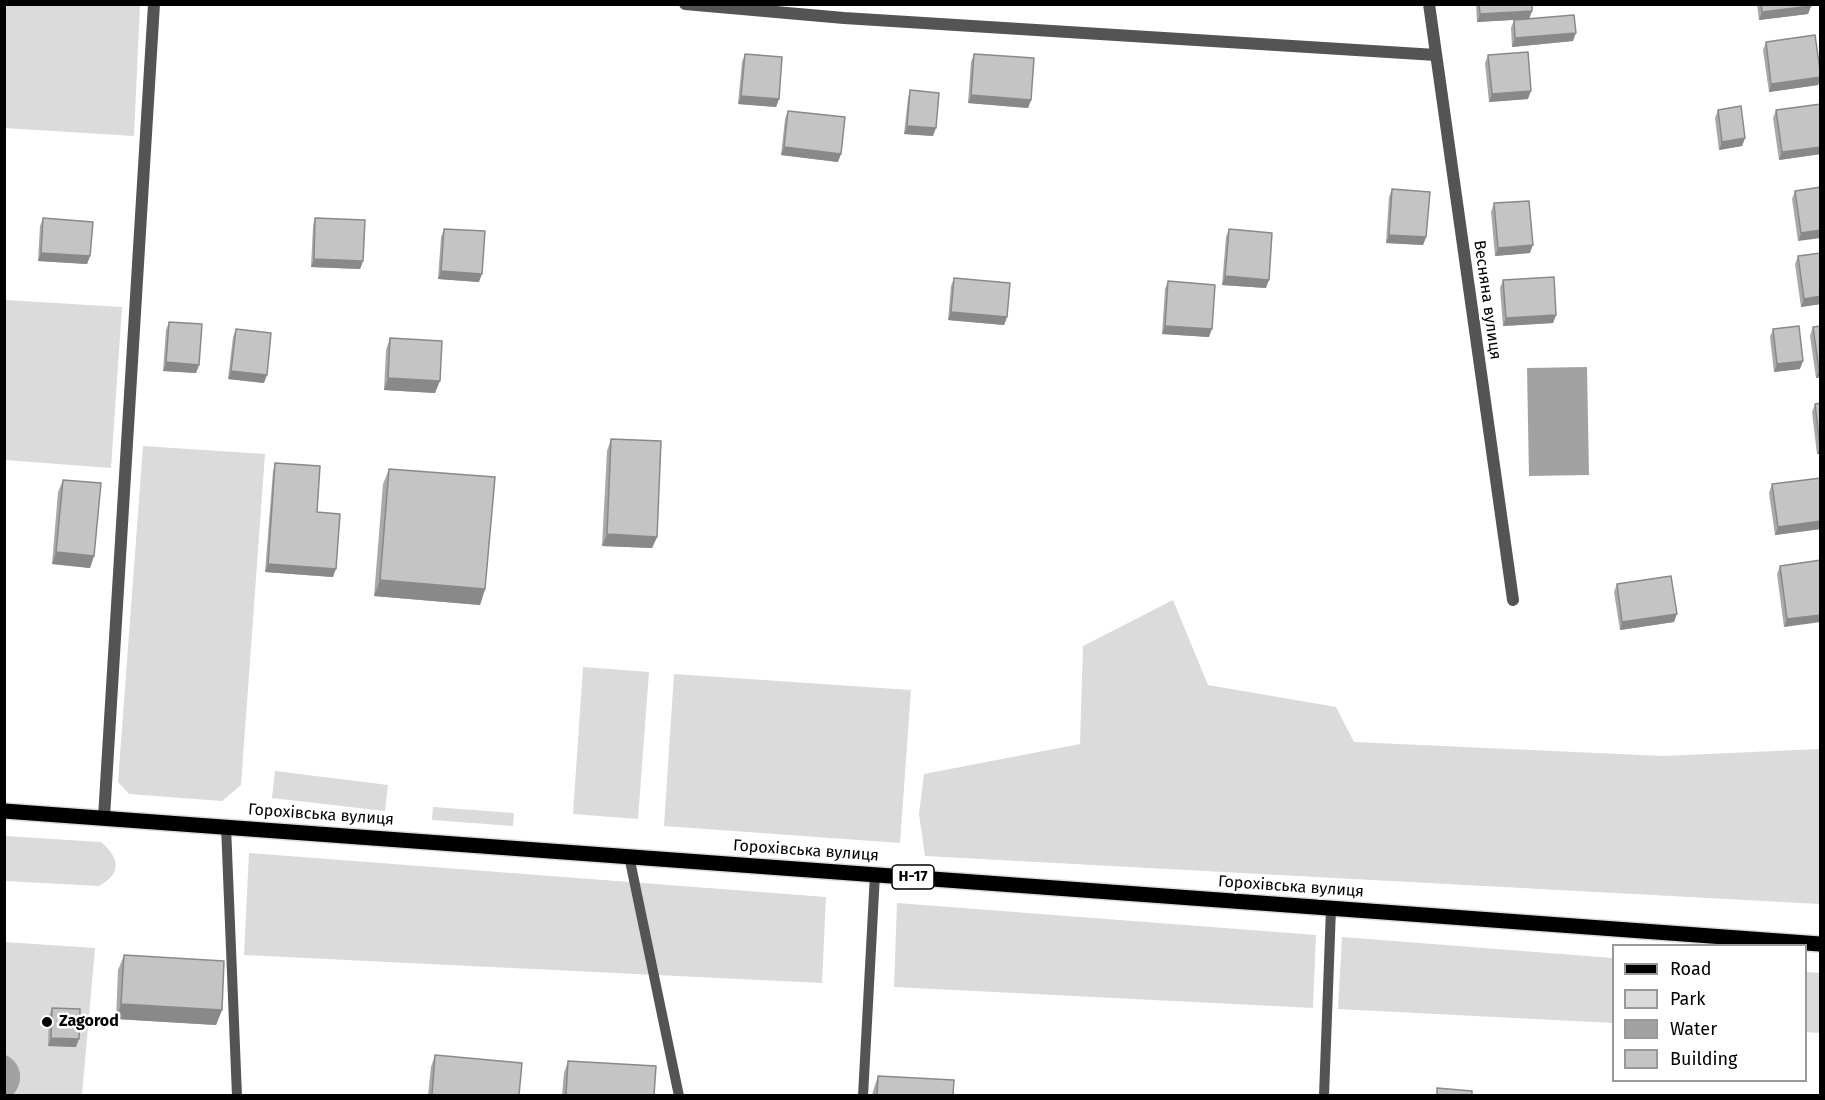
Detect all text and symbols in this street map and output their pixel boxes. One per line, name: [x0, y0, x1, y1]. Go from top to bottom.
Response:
street label: Весняна вулиця: [1469, 239, 1505, 361]
street label: Горохівська вулиця: [247, 800, 395, 830]
street label: Горохівська вулиця: [732, 836, 880, 866]
road number: Н-17: [892, 865, 934, 889]
street label: Горохівська вулиця: [1217, 872, 1365, 902]
legend: [1612, 944, 1807, 1082]
text: Road: [1670, 958, 1712, 980]
text: Park: [1670, 988, 1705, 1010]
place label: Zagorod: [59, 1012, 119, 1032]
marker: Zagorod: [40, 1015, 54, 1029]
text: Water: [1670, 1018, 1717, 1040]
text: Building: [1670, 1048, 1737, 1070]

